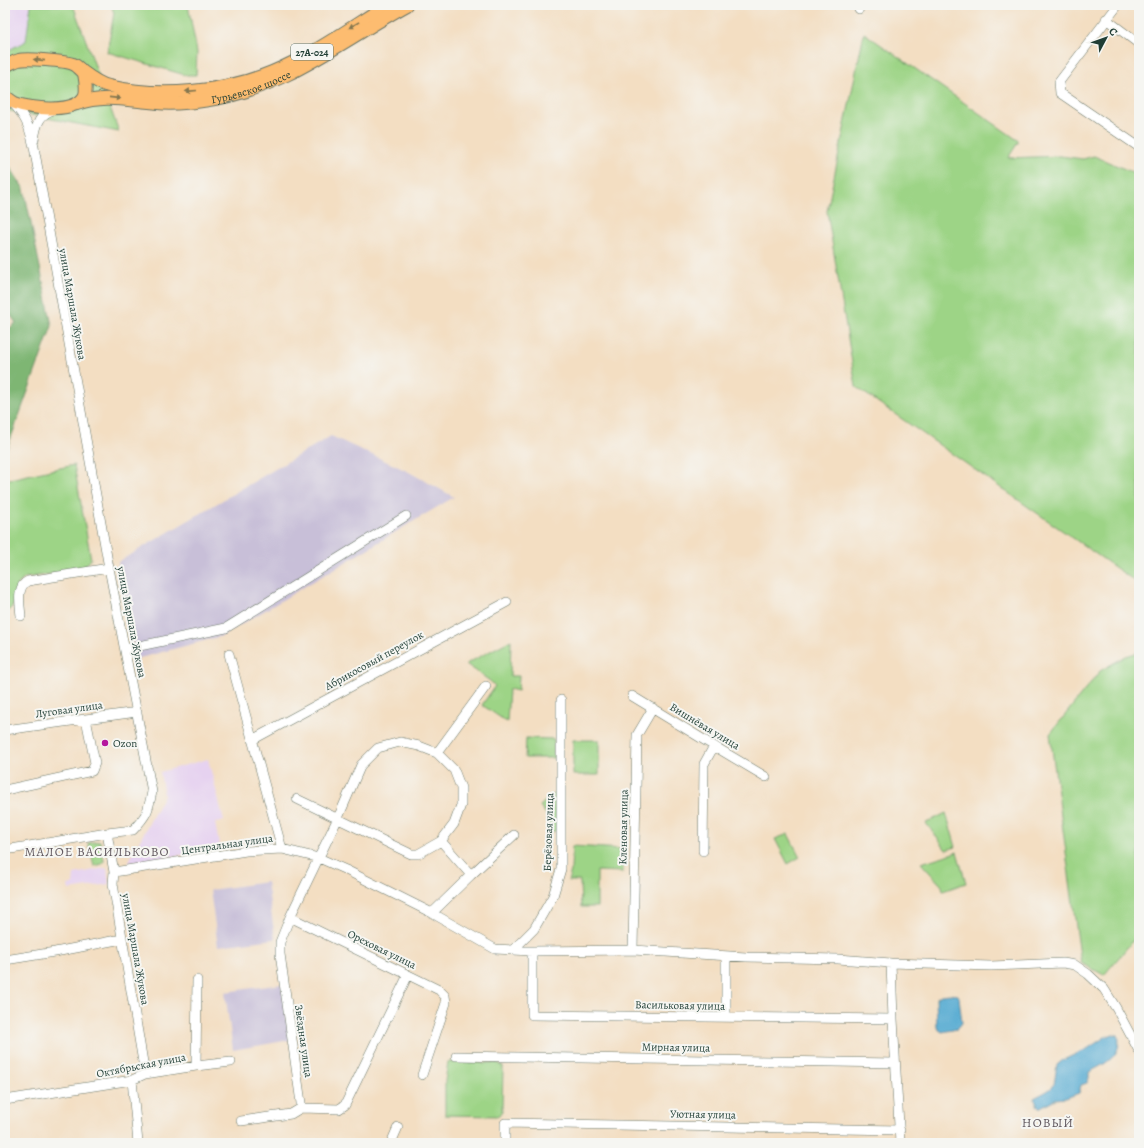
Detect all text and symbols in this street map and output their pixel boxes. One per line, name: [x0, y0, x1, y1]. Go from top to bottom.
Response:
north arrow: [1086, 18, 1126, 58]
one-way arrow: [348, 22, 360, 29]
text: С: [1105, 24, 1121, 39]
road number: 27А-024: [291, 44, 333, 60]
one-way arrow: [33, 57, 45, 63]
street label: Гурьевское шоссе: [210, 67, 293, 108]
one-way arrow: [185, 88, 197, 95]
one-way arrow: [109, 95, 121, 102]
street label: улица Маршала Жукова: [55, 246, 90, 362]
street label: улица Маршала Жукова: [113, 564, 150, 680]
street label: Абрикосовый переулок: [321, 627, 426, 694]
street label: Луговая улица: [34, 697, 105, 722]
street label: Вишнёвая улица: [667, 700, 743, 754]
place label: Ozon: [113, 736, 137, 751]
marker: Ozon: [100, 738, 110, 748]
street label: Кленовая улица: [615, 788, 632, 865]
street label: Берёзовая улица: [540, 792, 557, 872]
street label: Центральная улица: [180, 831, 275, 858]
district label: МАЛОЕ ВАСИЛЬКОВО: [24, 843, 170, 860]
street label: улица Маршала Жукова: [118, 891, 153, 1007]
street label: Ореховая улица: [345, 926, 420, 973]
street label: Васильковая улица: [635, 997, 726, 1014]
street label: Звёздная улица: [291, 1004, 316, 1079]
street label: Мирная улица: [642, 1039, 711, 1056]
street label: Октябрьская улица: [95, 1049, 188, 1082]
street label: Уютная улица: [670, 1106, 737, 1123]
district label: НОВЫЙ: [1022, 1114, 1074, 1131]

